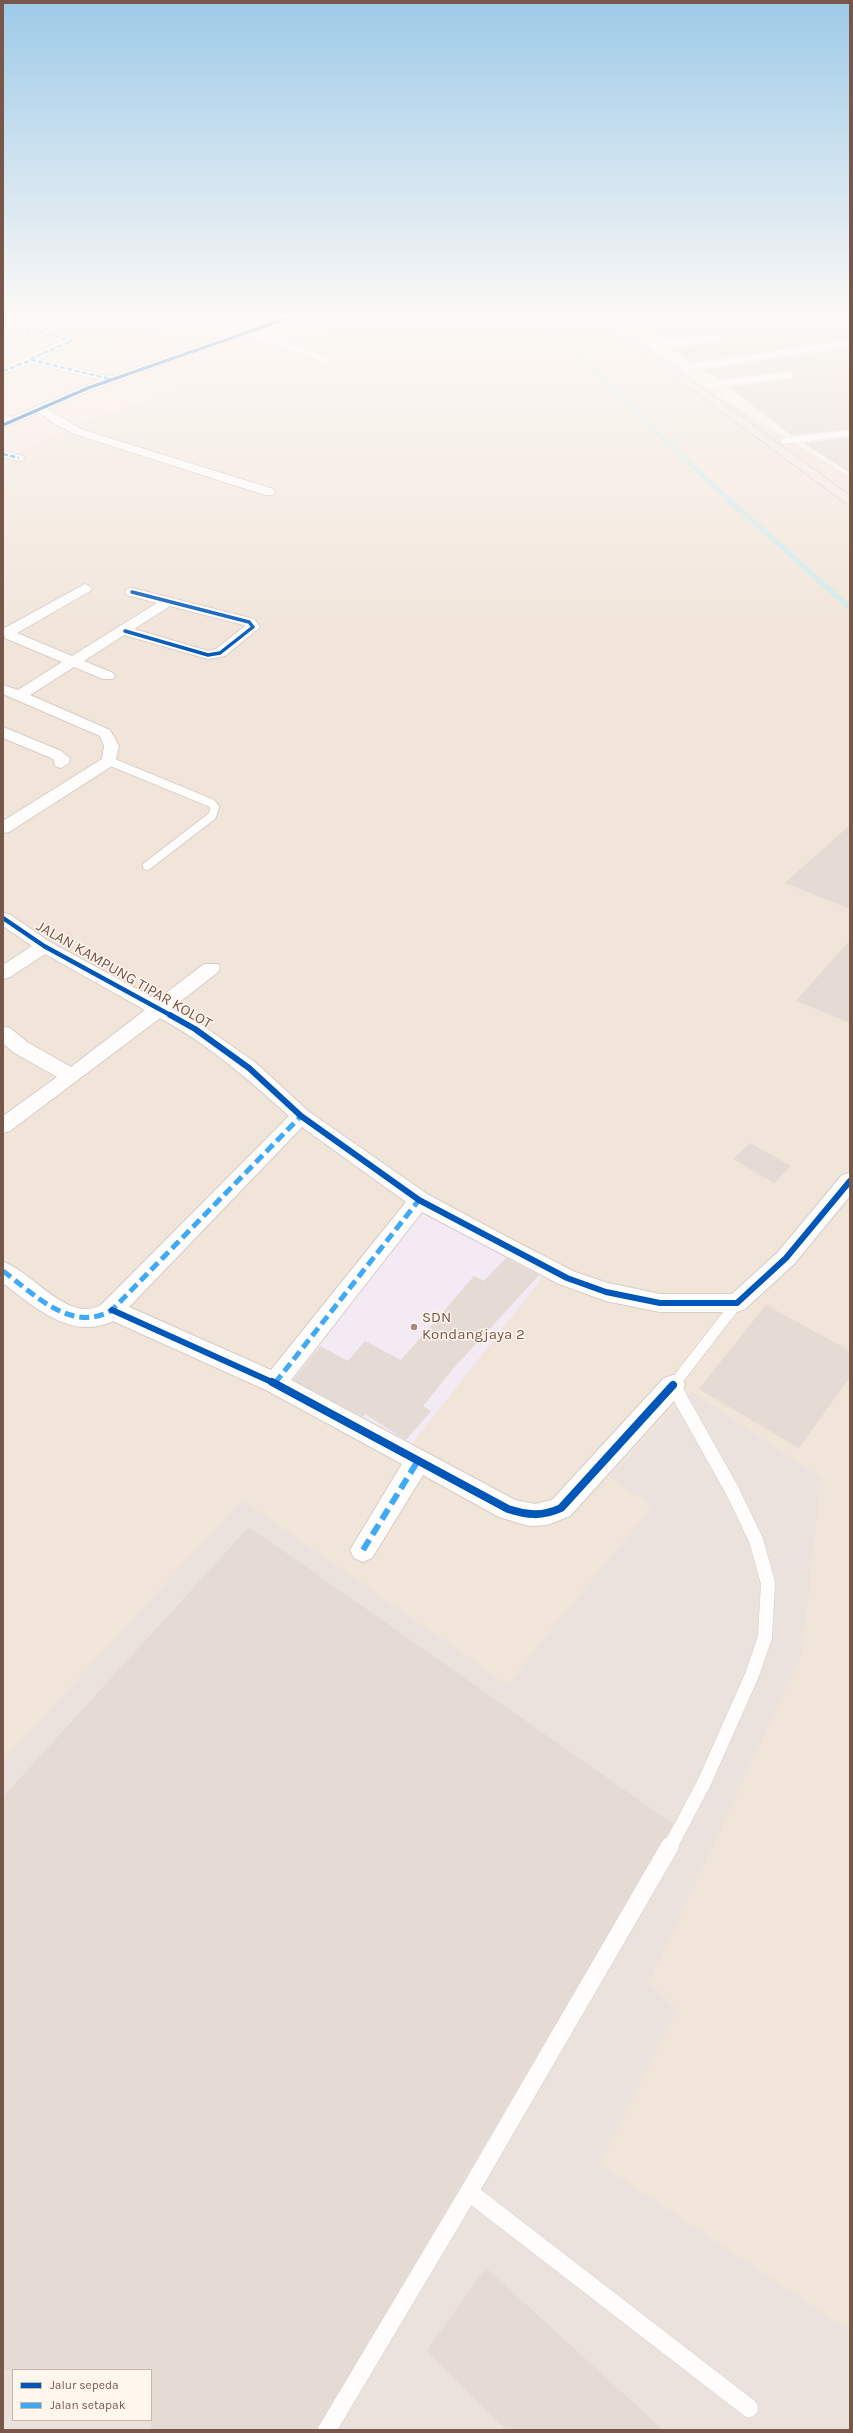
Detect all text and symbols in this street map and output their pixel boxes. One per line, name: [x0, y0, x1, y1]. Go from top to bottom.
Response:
street label: JALAN KAMPUNG TIPAR KOLOT: [33, 917, 215, 1033]
place label: SDN Kondangjaya 2: [422, 1309, 525, 1344]
marker: SDN Kondangjaya 2: [409, 1322, 419, 1332]
legend: [12, 2369, 152, 2421]
text: Jalur sepeda: [50, 2378, 119, 2392]
text: Jalan setapak: [50, 2398, 125, 2412]

